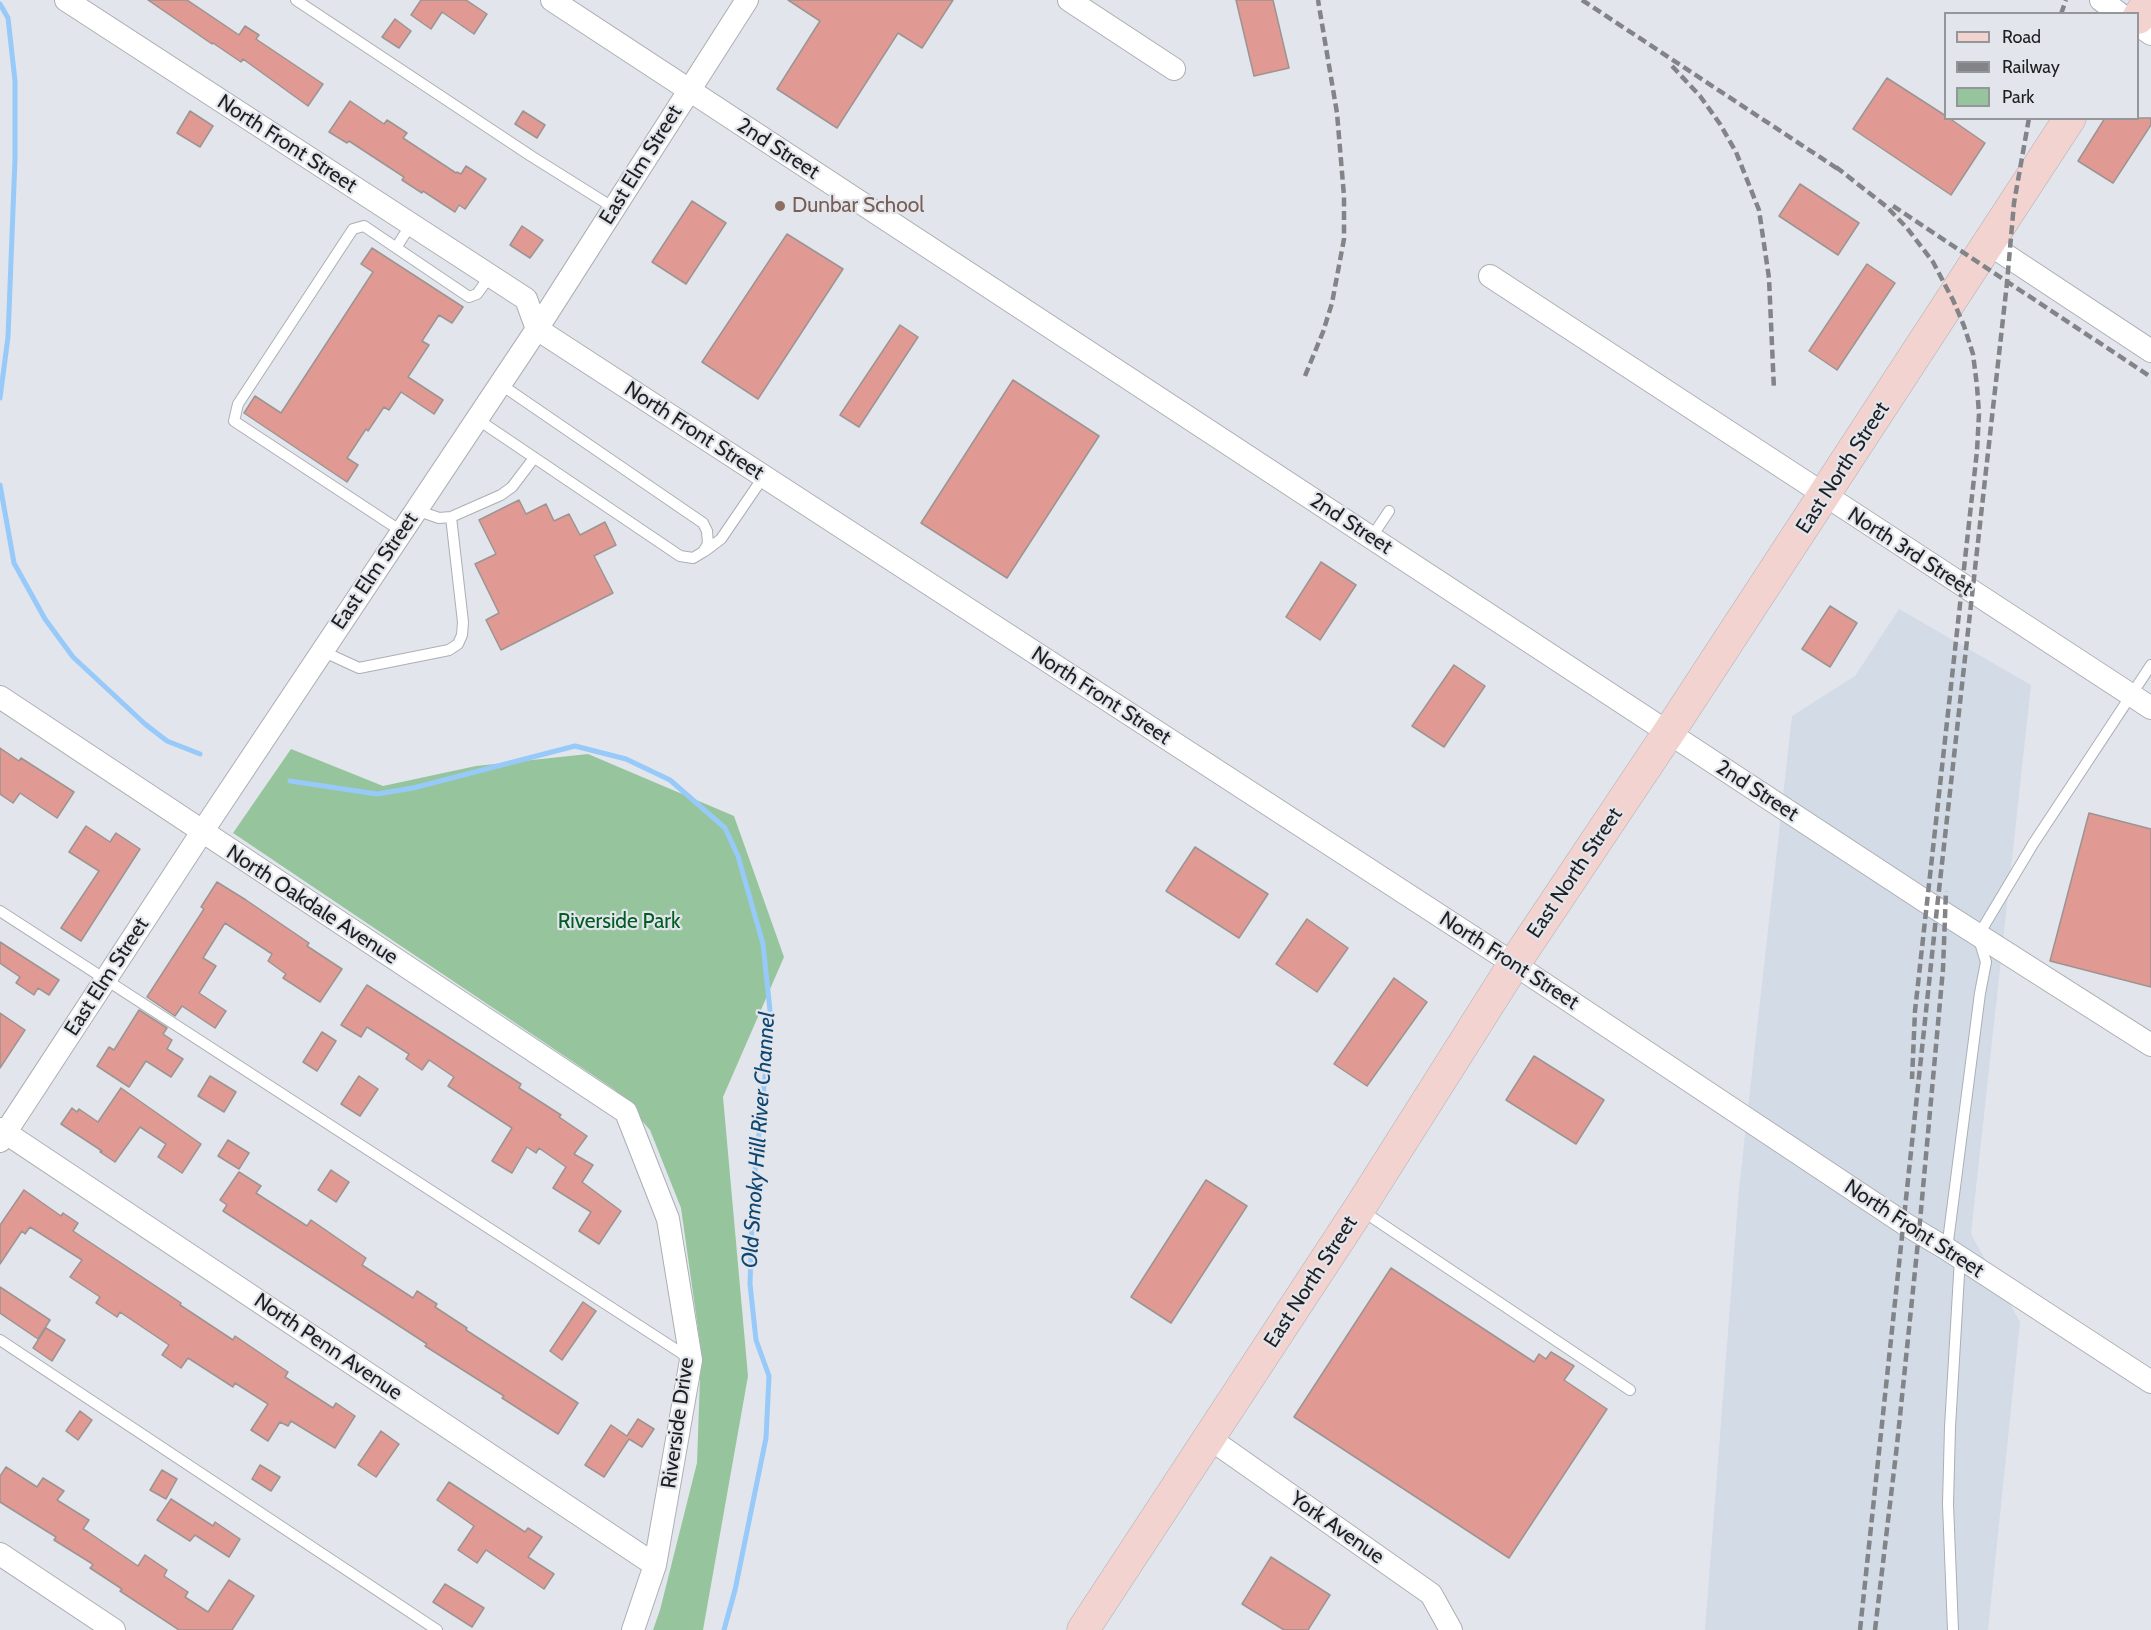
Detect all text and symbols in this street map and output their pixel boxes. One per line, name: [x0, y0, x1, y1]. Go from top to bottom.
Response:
legend: [1944, 12, 2139, 120]
text: Road: [2002, 26, 2041, 48]
text: Railway: [2002, 56, 2060, 78]
text: Park: [2002, 86, 2034, 108]
street label: North Front Street: [213, 90, 361, 198]
street label: East Elm Street: [594, 101, 688, 229]
street label: 2nd Street: [732, 113, 824, 185]
place label: Dunbar School: [792, 193, 924, 219]
marker: Dunbar School: [773, 199, 787, 213]
street label: North Front Street: [620, 377, 768, 485]
street label: East North Street: [1791, 397, 1895, 539]
street label: 2nd Street: [1305, 488, 1397, 560]
street label: North 3rd Street: [1843, 502, 1977, 602]
street label: East Elm Street: [327, 508, 423, 634]
street label: North Front Street: [1027, 642, 1175, 750]
street label: 2nd Street: [1711, 755, 1803, 827]
street label: East North Street: [1522, 803, 1628, 943]
street label: North Oakdale Avenue: [221, 840, 403, 970]
street label: North Front Street: [1435, 907, 1583, 1015]
park label: Riverside Park: [558, 909, 680, 935]
street label: East Elm Street: [59, 913, 155, 1041]
water label: Old Smoky Hill River Channel: [737, 1011, 781, 1269]
street label: North Front Street: [1840, 1175, 1988, 1283]
street label: East North Street: [1259, 1211, 1363, 1353]
street label: North Penn Avenue: [249, 1288, 407, 1406]
street label: Riverside Drive: [656, 1356, 700, 1490]
street label: York Avenue: [1285, 1486, 1389, 1570]

